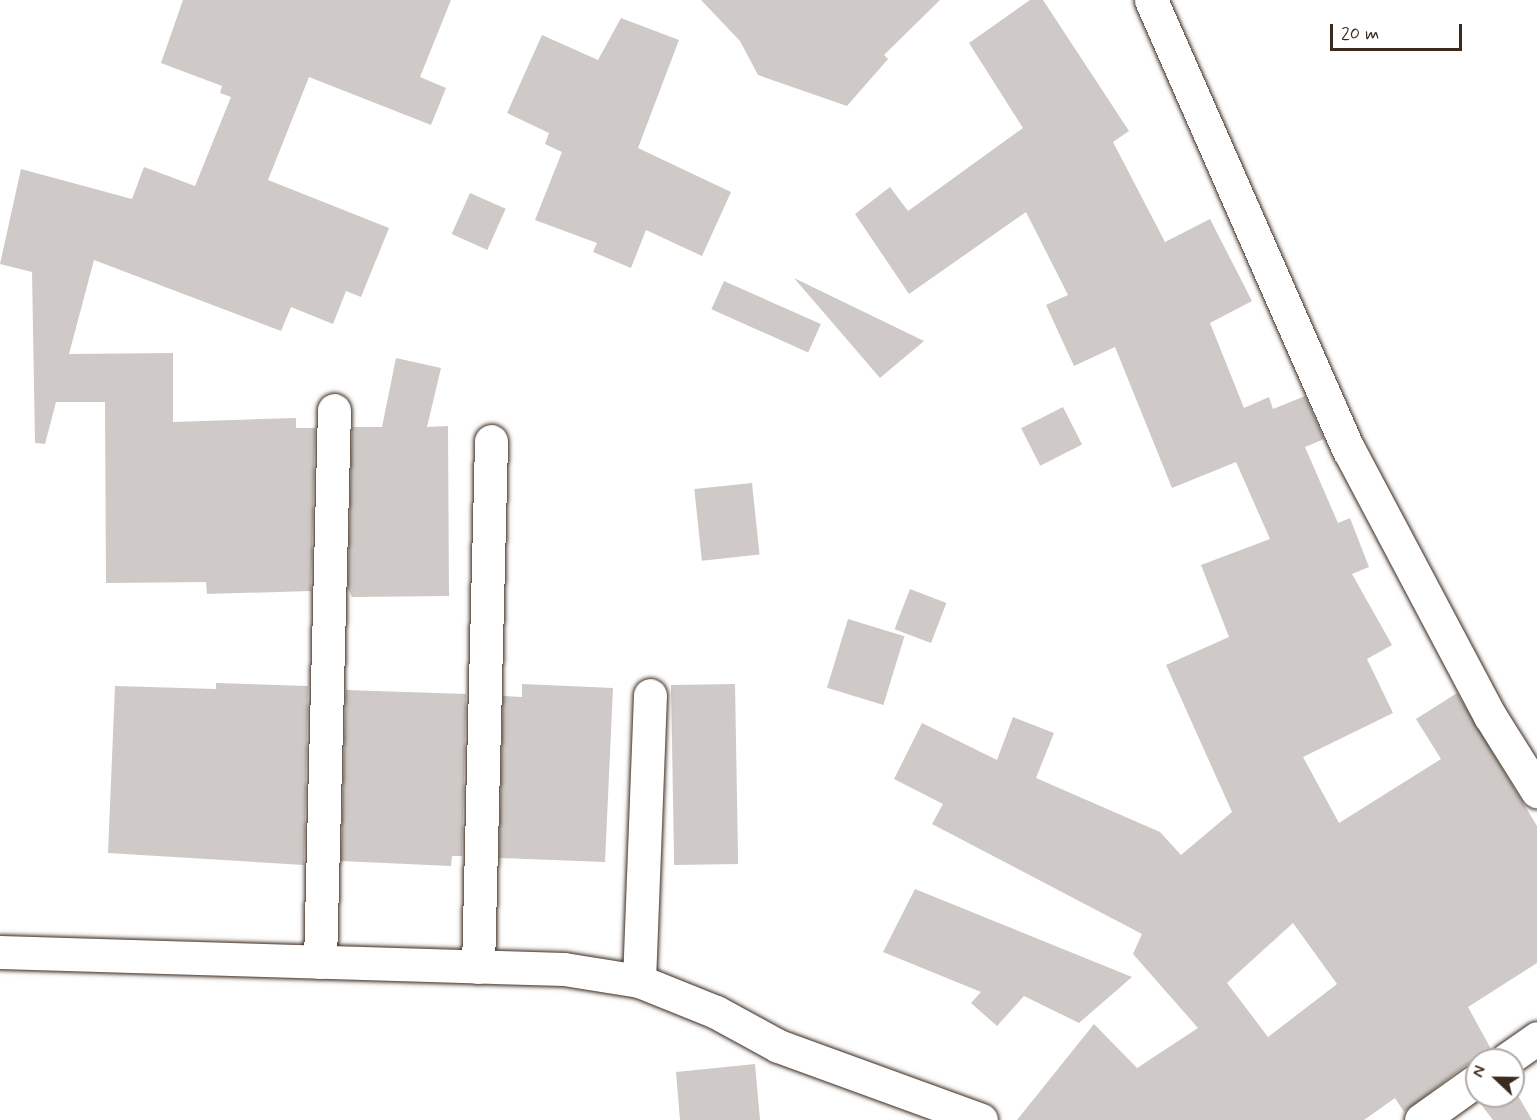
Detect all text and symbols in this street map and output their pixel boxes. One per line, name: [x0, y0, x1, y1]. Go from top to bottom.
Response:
scale bar: [1333, 12, 1465, 50]
text: 20 m: [1341, 22, 1379, 46]
north arrow: [1465, 1048, 1525, 1108]
text: N: [1468, 1063, 1491, 1081]

